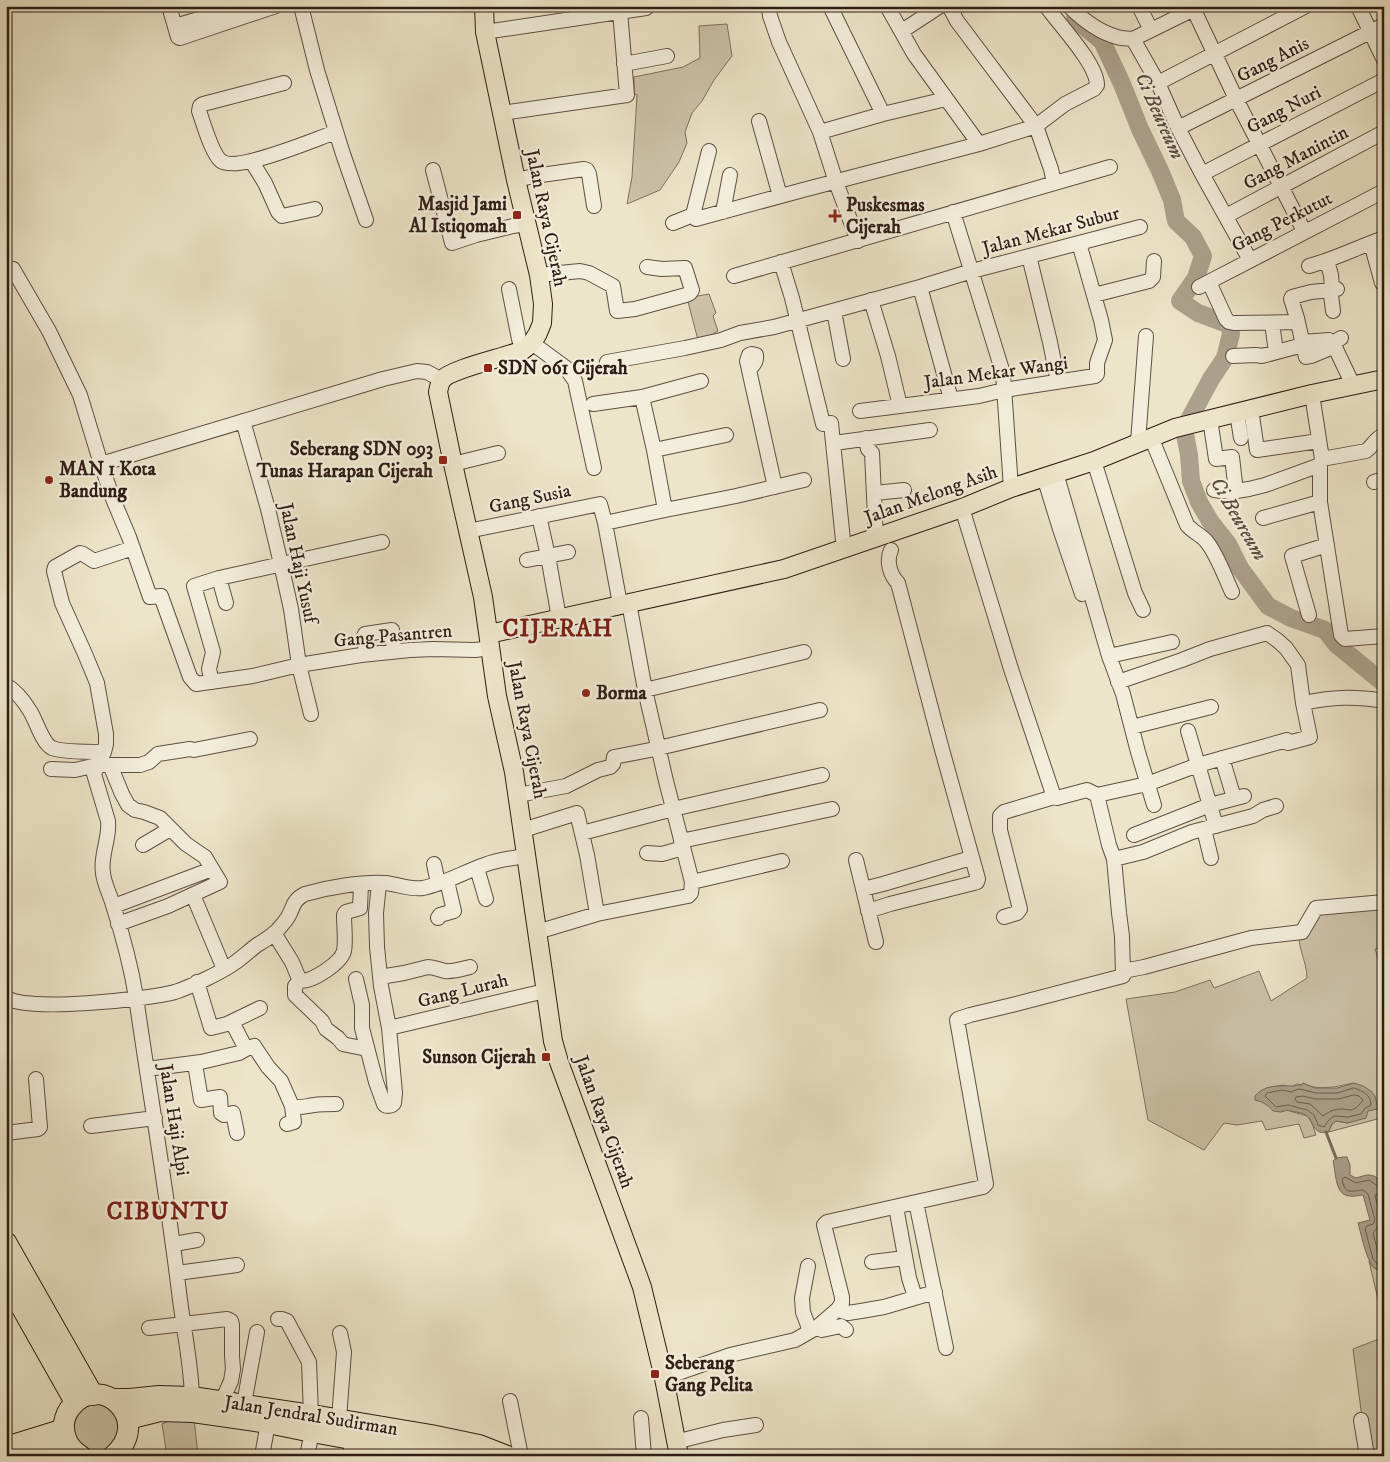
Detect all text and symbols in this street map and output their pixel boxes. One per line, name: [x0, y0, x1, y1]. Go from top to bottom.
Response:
street label: Gang Anis: [1233, 32, 1313, 88]
water label: Ci Beureum: [1129, 69, 1189, 163]
street label: Gang Nuri: [1243, 81, 1325, 139]
street label: Gang Manintin: [1240, 121, 1352, 195]
street label: Jalan Raya Cijerah: [520, 145, 572, 289]
street label: Gang Perkutut: [1228, 187, 1336, 257]
place label: Masjid Jami Al Istiqomah: [408, 193, 508, 239]
place label: Puskesmas Cijerah: [846, 194, 925, 240]
street label: Jalan Mekar Subur: [978, 202, 1122, 261]
marker: Masjid Jami Al Istiqomah: [511, 209, 523, 221]
marker: Puskesmas Cijerah: [828, 209, 842, 223]
street label: Jalan Mekar Wangi: [921, 352, 1070, 395]
place label: SDN 061 Cijerah: [498, 357, 629, 381]
marker: SDN 061 Cijerah: [482, 362, 494, 374]
place label: Seberang SDN 093 Tunas Harapan Cijerah: [256, 438, 434, 484]
marker: Seberang SDN 093 Tunas Harapan Cijerah: [437, 454, 449, 466]
place label: MAN 1 Kota Bandung: [59, 458, 157, 503]
street label: Jalan Melong Asih: [860, 460, 1000, 530]
water label: Ci Beureum: [1204, 473, 1272, 565]
marker: MAN 1 Kota Bandung: [43, 474, 55, 486]
street label: Gang Susia: [487, 479, 573, 519]
street label: Jalan Haji Yusuf: [274, 499, 323, 628]
district label: CIJERAH: [503, 614, 613, 644]
street label: Gang Pasantren: [333, 619, 453, 653]
street label: Jalan Raya Cijerah: [502, 657, 552, 801]
place label: Borma: [596, 682, 648, 705]
marker: Borma: [580, 687, 592, 699]
street label: Gang Lurah: [415, 969, 511, 1013]
place label: Sunson Cijerah: [422, 1046, 537, 1070]
street label: Jalan Raya Cijerah: [569, 1050, 639, 1192]
marker: Sunson Cijerah: [540, 1051, 552, 1063]
street label: Jalan Haji Alpi: [154, 1061, 194, 1178]
district label: CIBUNTU: [107, 1197, 229, 1227]
place label: Seberang Gang Pelita: [665, 1352, 754, 1397]
marker: Seberang Gang Pelita: [649, 1368, 661, 1380]
street label: Jalan Jendral Sudirman: [221, 1391, 399, 1441]

